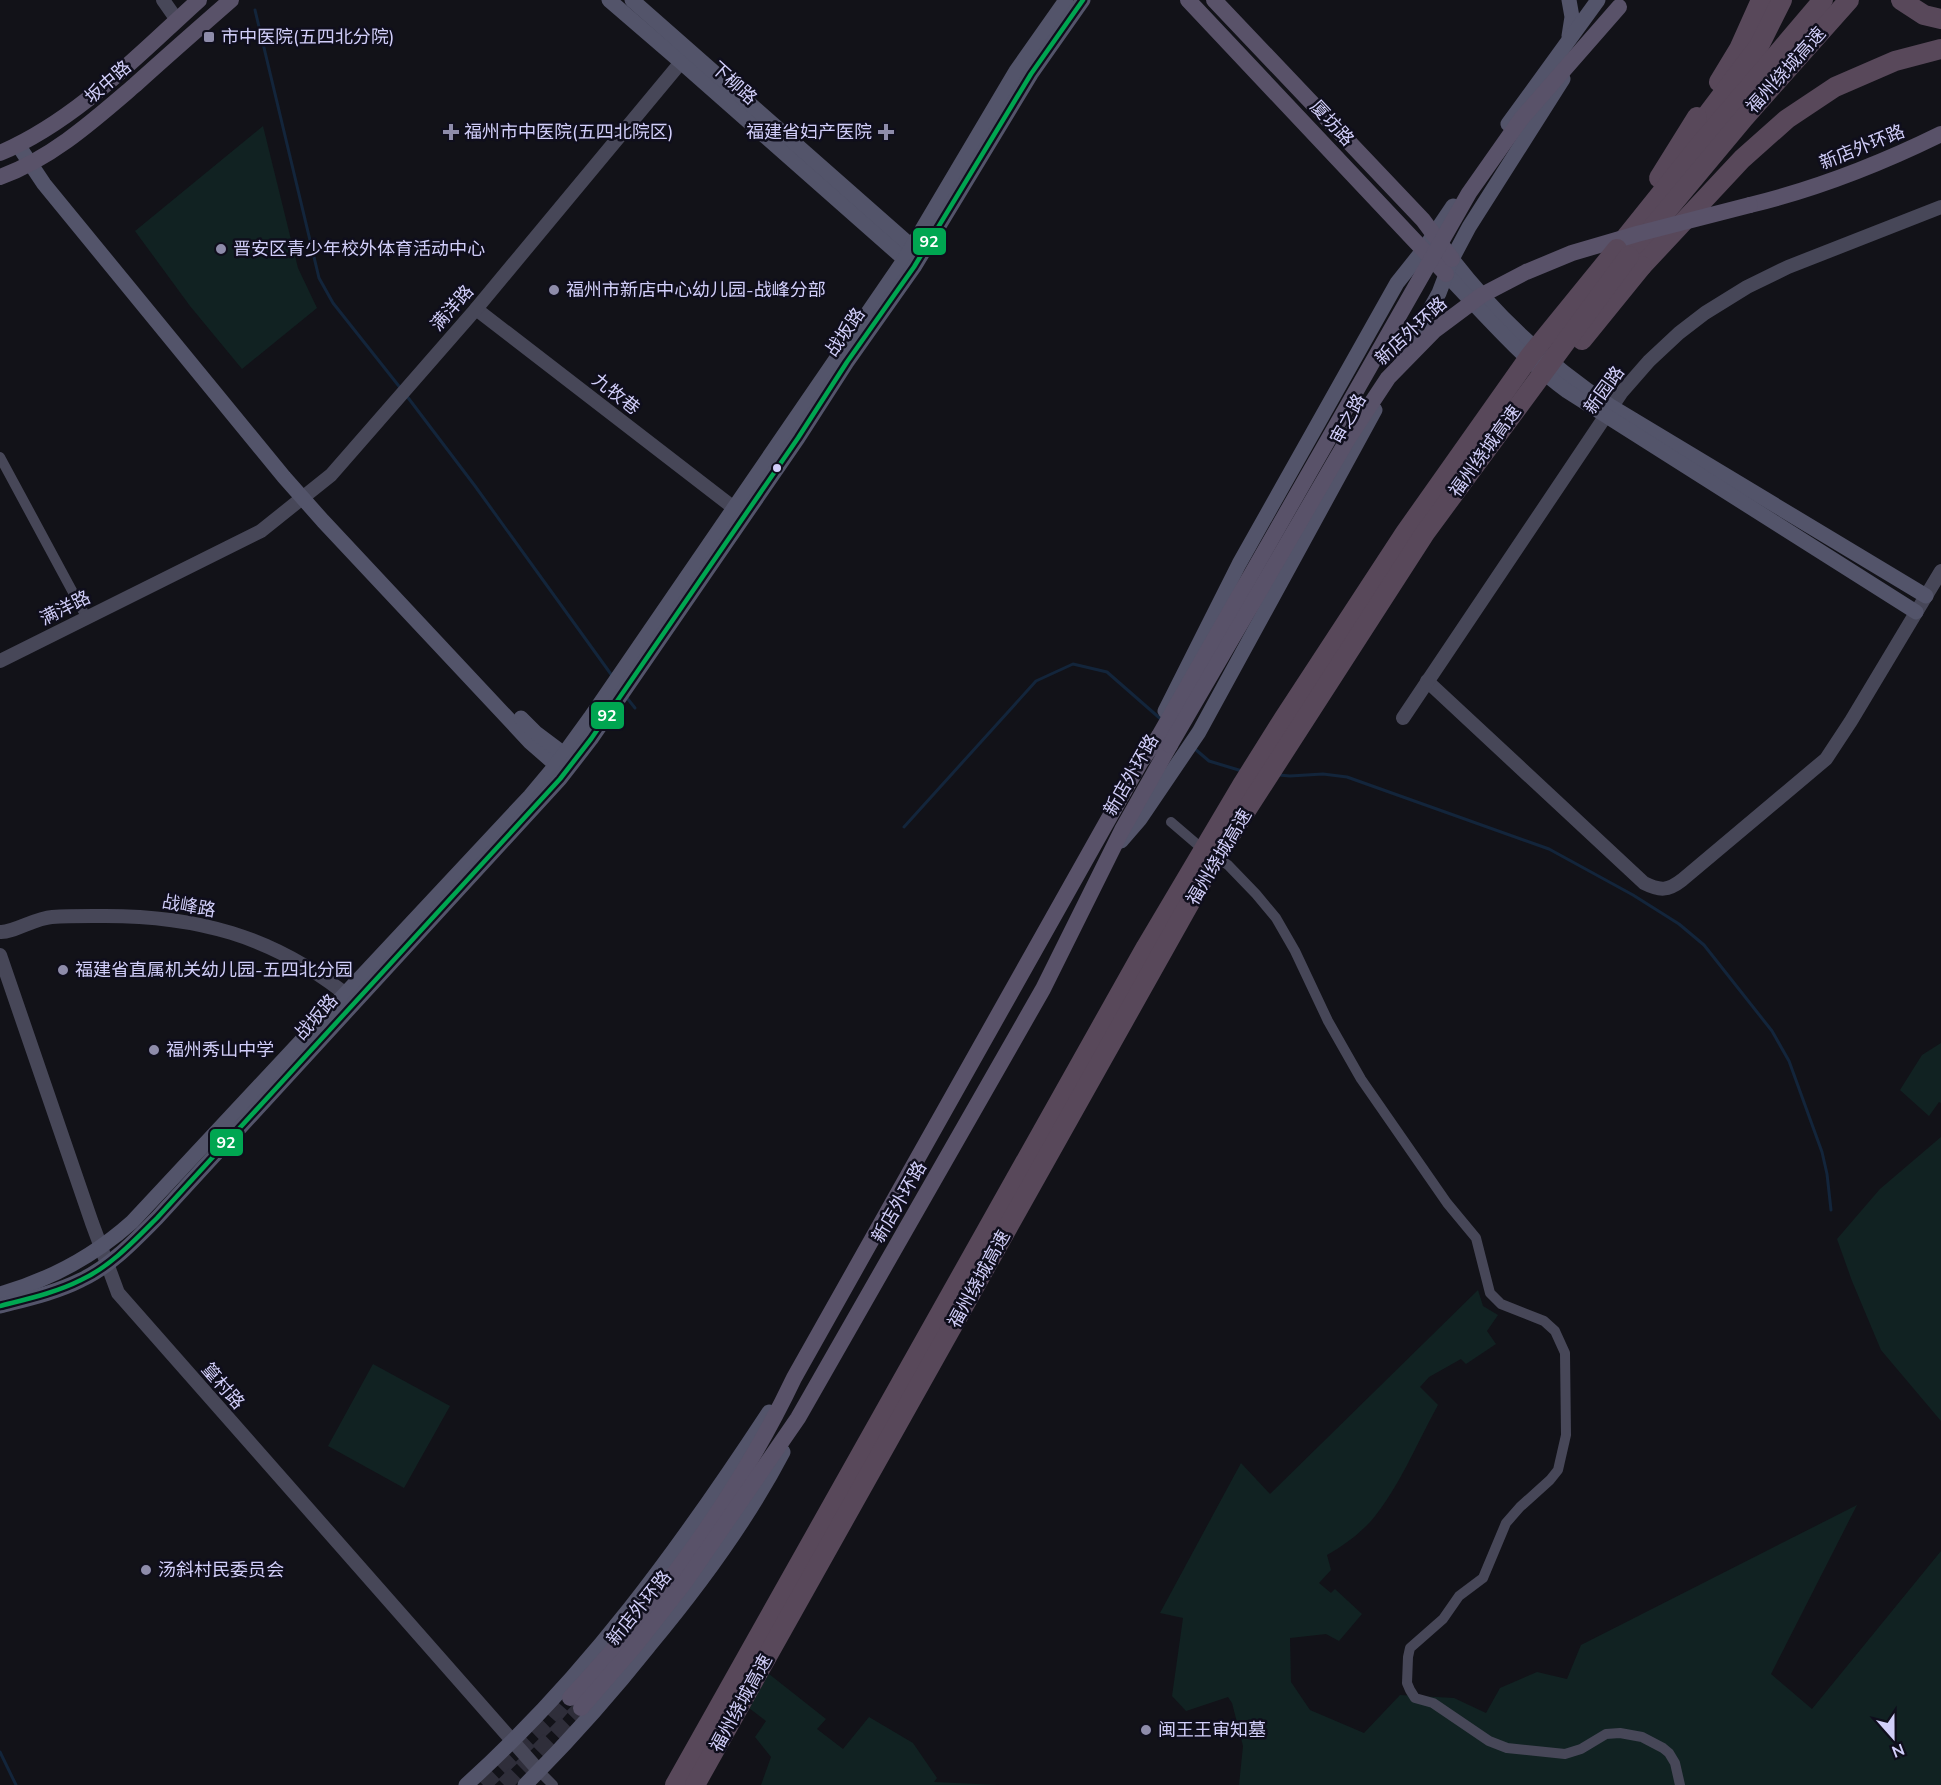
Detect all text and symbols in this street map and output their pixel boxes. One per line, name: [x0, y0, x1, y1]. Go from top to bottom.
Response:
street label: 福州绕城高速: [1741, 22, 1831, 118]
place label: 市中医院(五四北分院): [221, 25, 394, 49]
marker: 市中医院(五四北分院): [202, 30, 216, 44]
street label: 坂中路: [80, 55, 136, 109]
street label: 下柳路: [706, 56, 762, 110]
street label: 厦坊路: [1305, 95, 1359, 151]
street label: 新店外环路: [1816, 119, 1908, 175]
place label: 福州市中医院(五四北院区): [464, 120, 673, 144]
place label: 福建省妇产医院: [746, 120, 872, 144]
marker: 福州市中医院(五四北院区): [442, 123, 460, 141]
marker: 福建省妇产医院: [877, 123, 895, 141]
line badge: 92: [912, 227, 947, 256]
text: 92: [919, 231, 939, 253]
place label: 晋安区青少年校外体育活动中心: [233, 237, 485, 261]
marker: 晋安区青少年校外体育活动中心: [214, 242, 228, 256]
place label: 福州市新店中心幼儿园-战峰分部: [566, 278, 826, 302]
street label: 满洋路: [425, 280, 479, 336]
marker: 福州市新店中心幼儿园-战峰分部: [547, 283, 561, 297]
street label: 新店外环路: [1370, 292, 1452, 370]
street label: 战坂路: [820, 303, 870, 361]
street label: 新园路: [1578, 361, 1630, 419]
street label: 九牧巷: [587, 368, 645, 420]
street label: 审之路: [1324, 390, 1372, 448]
street label: 福州绕城高速: [1444, 400, 1526, 502]
unlabelled marker: [771, 462, 783, 474]
street label: 满洋路: [35, 585, 95, 631]
line badge: 92: [590, 701, 625, 730]
text: 92: [597, 705, 617, 727]
street label: 新店外环路: [1098, 730, 1164, 820]
street label: 福州绕城高速: [1181, 805, 1257, 909]
street label: 战峰路: [160, 889, 218, 923]
place label: 福建省直属机关幼儿园-五四北分园: [75, 958, 353, 982]
marker: 福建省直属机关幼儿园-五四北分园: [56, 963, 70, 977]
street label: 战坂路: [289, 989, 343, 1045]
place label: 福州秀山中学: [166, 1038, 274, 1062]
marker: 福州秀山中学: [147, 1043, 161, 1057]
line badge: 92: [209, 1128, 244, 1157]
text: 92: [216, 1132, 236, 1154]
street label: 新店外环路: [866, 1157, 932, 1247]
street label: 福州绕城高速: [942, 1226, 1016, 1332]
street label: 篁村路: [196, 1358, 250, 1414]
place label: 汤斜村民委员会: [158, 1558, 284, 1582]
marker: 汤斜村民委员会: [139, 1563, 153, 1577]
street label: 新店外环路: [601, 1565, 677, 1651]
street label: 福州绕城高速: [704, 1650, 778, 1756]
north arrow: [1863, 1707, 1923, 1767]
place label: 闽王王审知墓: [1158, 1718, 1266, 1742]
marker: 闽王王审知墓: [1139, 1723, 1153, 1737]
text: N: [1888, 1738, 1908, 1762]

